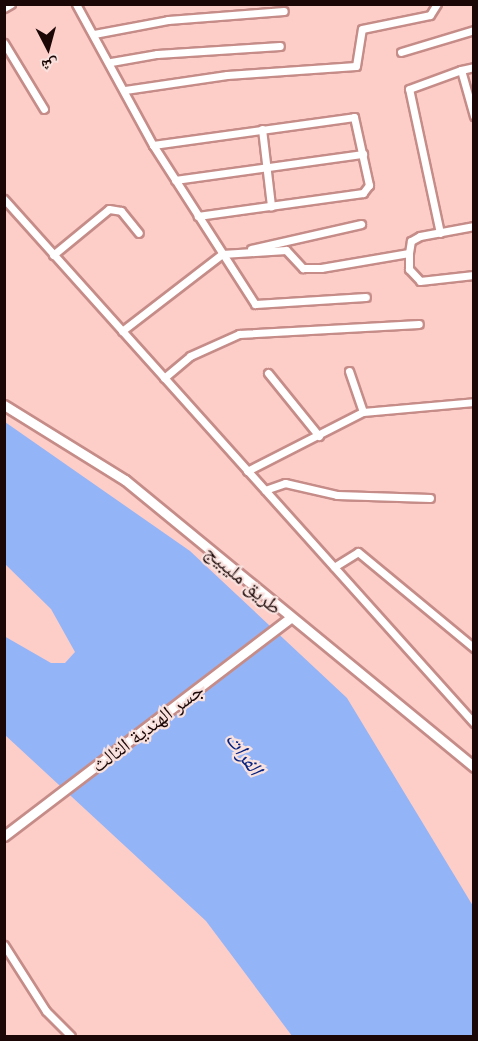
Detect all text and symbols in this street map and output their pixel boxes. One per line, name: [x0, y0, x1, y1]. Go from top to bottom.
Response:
north arrow: [18, 18, 78, 78]
text: ش: [40, 54, 59, 78]
street label: طريق مليبيج: [201, 539, 287, 619]
street label: جسر الهندية الثالث: [86, 677, 208, 777]
water label: الفرات: [221, 726, 269, 780]

